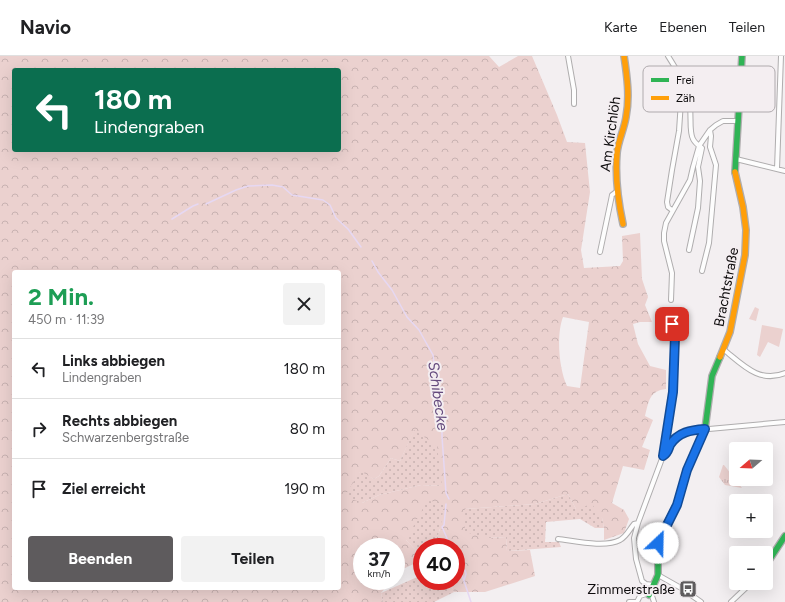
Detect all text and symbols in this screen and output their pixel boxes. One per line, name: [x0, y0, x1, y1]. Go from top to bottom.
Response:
text: Navio: [20, 16, 71, 39]
text: Karte: [604, 19, 637, 36]
text: Ebenen: [659, 19, 707, 36]
text: Teilen: [729, 19, 765, 36]
legend: [643, 66, 775, 112]
text: Frei: [676, 74, 694, 87]
text: 180 m: [94, 82, 172, 116]
icon: left: [28, 84, 80, 136]
text: Zäh: [676, 92, 695, 105]
street label: Am Kirchlöh: [597, 95, 624, 173]
text: Lindengraben: [94, 116, 204, 138]
street label: Brachtstraße: [710, 246, 743, 328]
text: 2 Min.: [28, 282, 94, 311]
button: close: [283, 283, 325, 325]
pin: [655, 307, 689, 341]
text: 450 m · 11:39: [28, 312, 104, 327]
icon: arrive: [661, 313, 683, 335]
text: Links abbiegen: [62, 352, 165, 370]
icon: left: [28, 358, 50, 380]
text: 180 m: [284, 360, 325, 378]
water label: Schibecke: [424, 360, 452, 432]
text: Lindengraben: [62, 370, 142, 385]
text: Rechts abbiegen: [62, 412, 177, 430]
icon: right: [28, 418, 50, 440]
text: 80 m: [290, 420, 325, 438]
text: Schwarzenbergstraße: [62, 430, 189, 445]
north arrow: [729, 442, 773, 486]
map controls: [729, 442, 773, 590]
icon: arrive: [28, 478, 50, 500]
text: Ziel erreicht: [62, 480, 146, 498]
text: 190 m: [284, 480, 325, 498]
button: +: [729, 494, 773, 538]
position arrow: [637, 522, 679, 564]
button: Beenden: [28, 536, 173, 582]
button: Teilen: [181, 536, 325, 582]
speed limit sign: 40: [413, 538, 465, 590]
button: −: [729, 546, 773, 590]
text: 37: [368, 547, 390, 571]
text: km/h: [368, 567, 390, 580]
bus stop icon: Zimmerstraße: [678, 579, 698, 599]
place label: Zimmerstraße: [587, 581, 675, 598]

